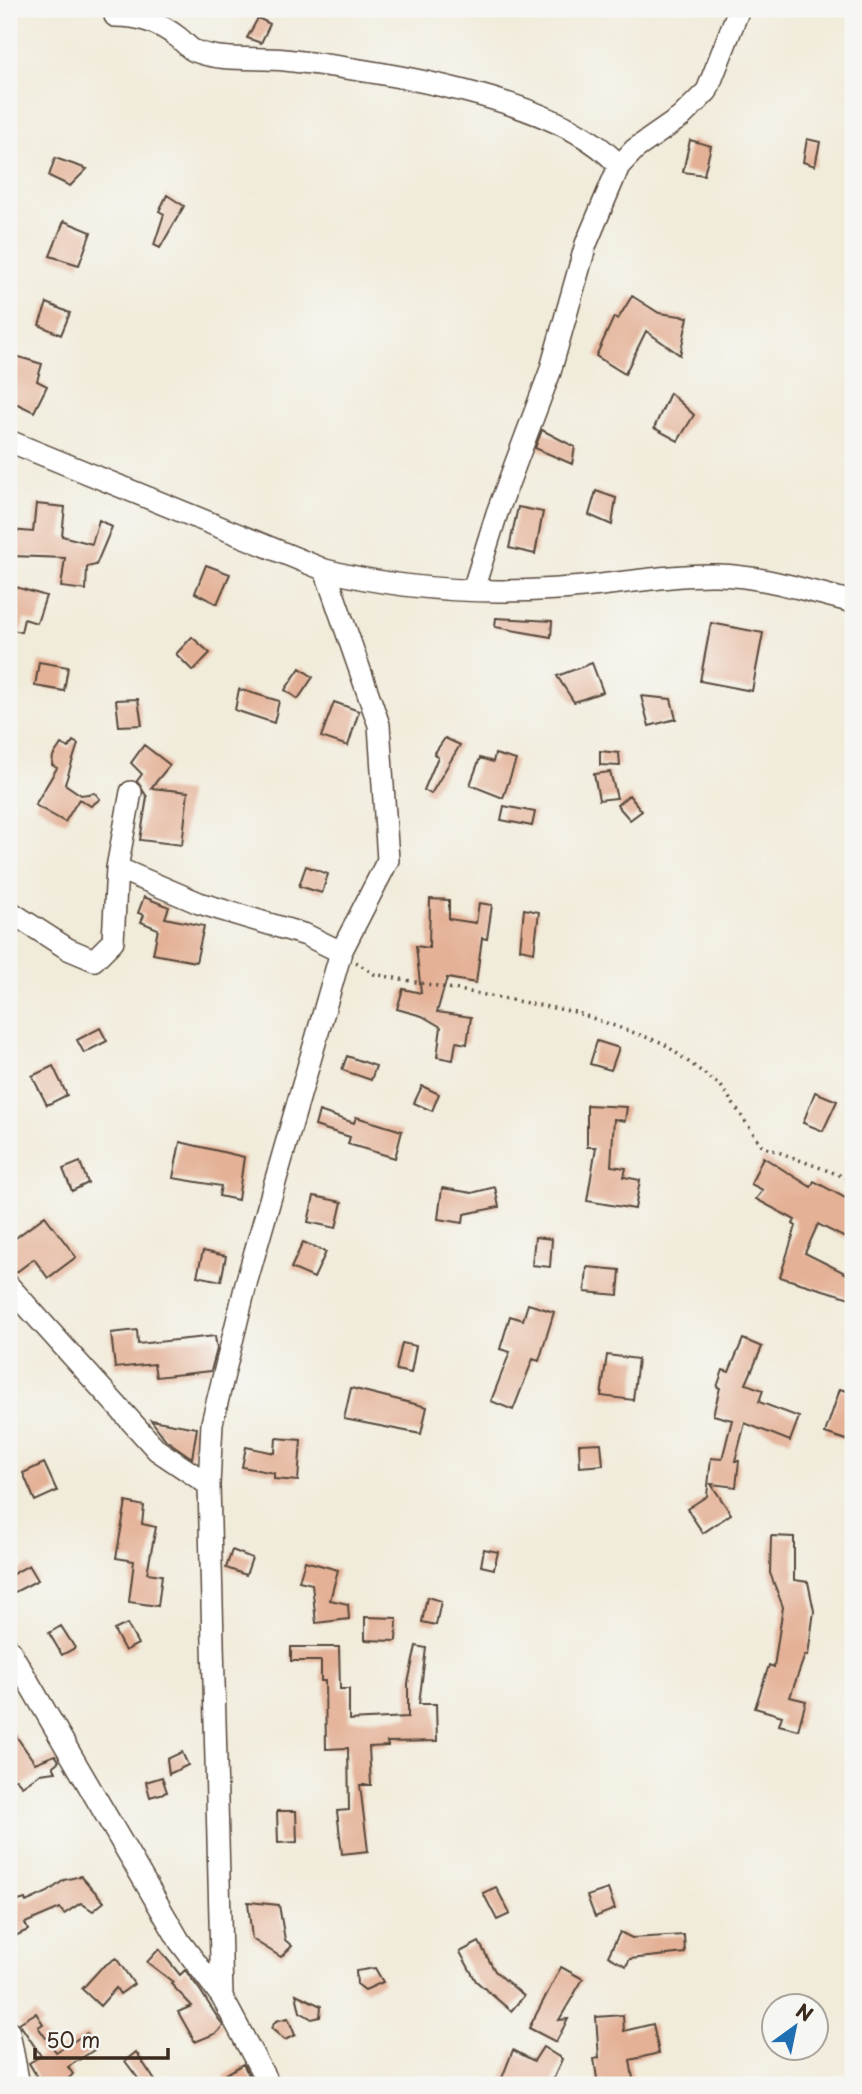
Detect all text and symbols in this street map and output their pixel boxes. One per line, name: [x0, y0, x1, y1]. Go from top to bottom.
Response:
north arrow: [760, 1993, 830, 2062]
text: N: [791, 1996, 819, 2028]
scale bar: [35, 2017, 168, 2061]
text: 50 m: [46, 2023, 100, 2055]

